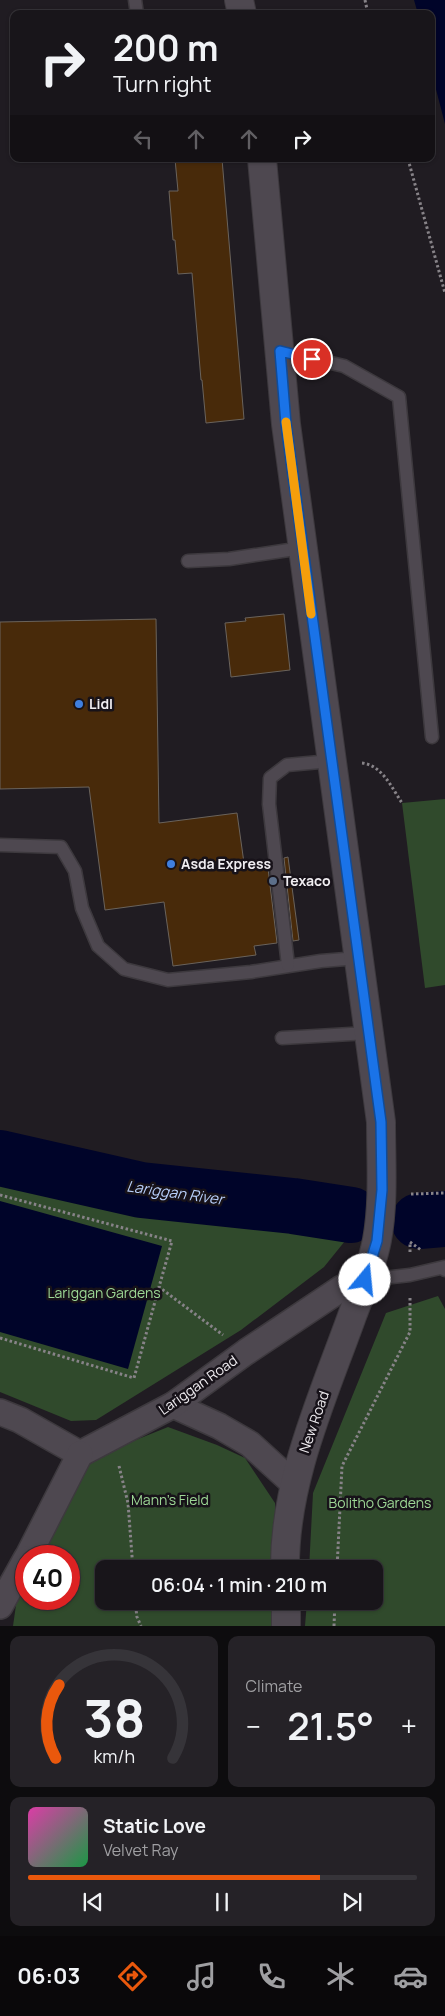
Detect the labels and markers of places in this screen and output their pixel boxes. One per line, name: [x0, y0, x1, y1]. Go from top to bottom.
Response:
pin: [291, 338, 333, 380]
place label: Lidl: [89, 694, 113, 713]
marker: Lidl: [73, 698, 85, 710]
place label: Asda Express: [181, 854, 271, 873]
marker: Asda Express: [165, 858, 177, 870]
place label: Texaco: [283, 871, 331, 890]
marker: Texaco: [267, 875, 279, 887]

